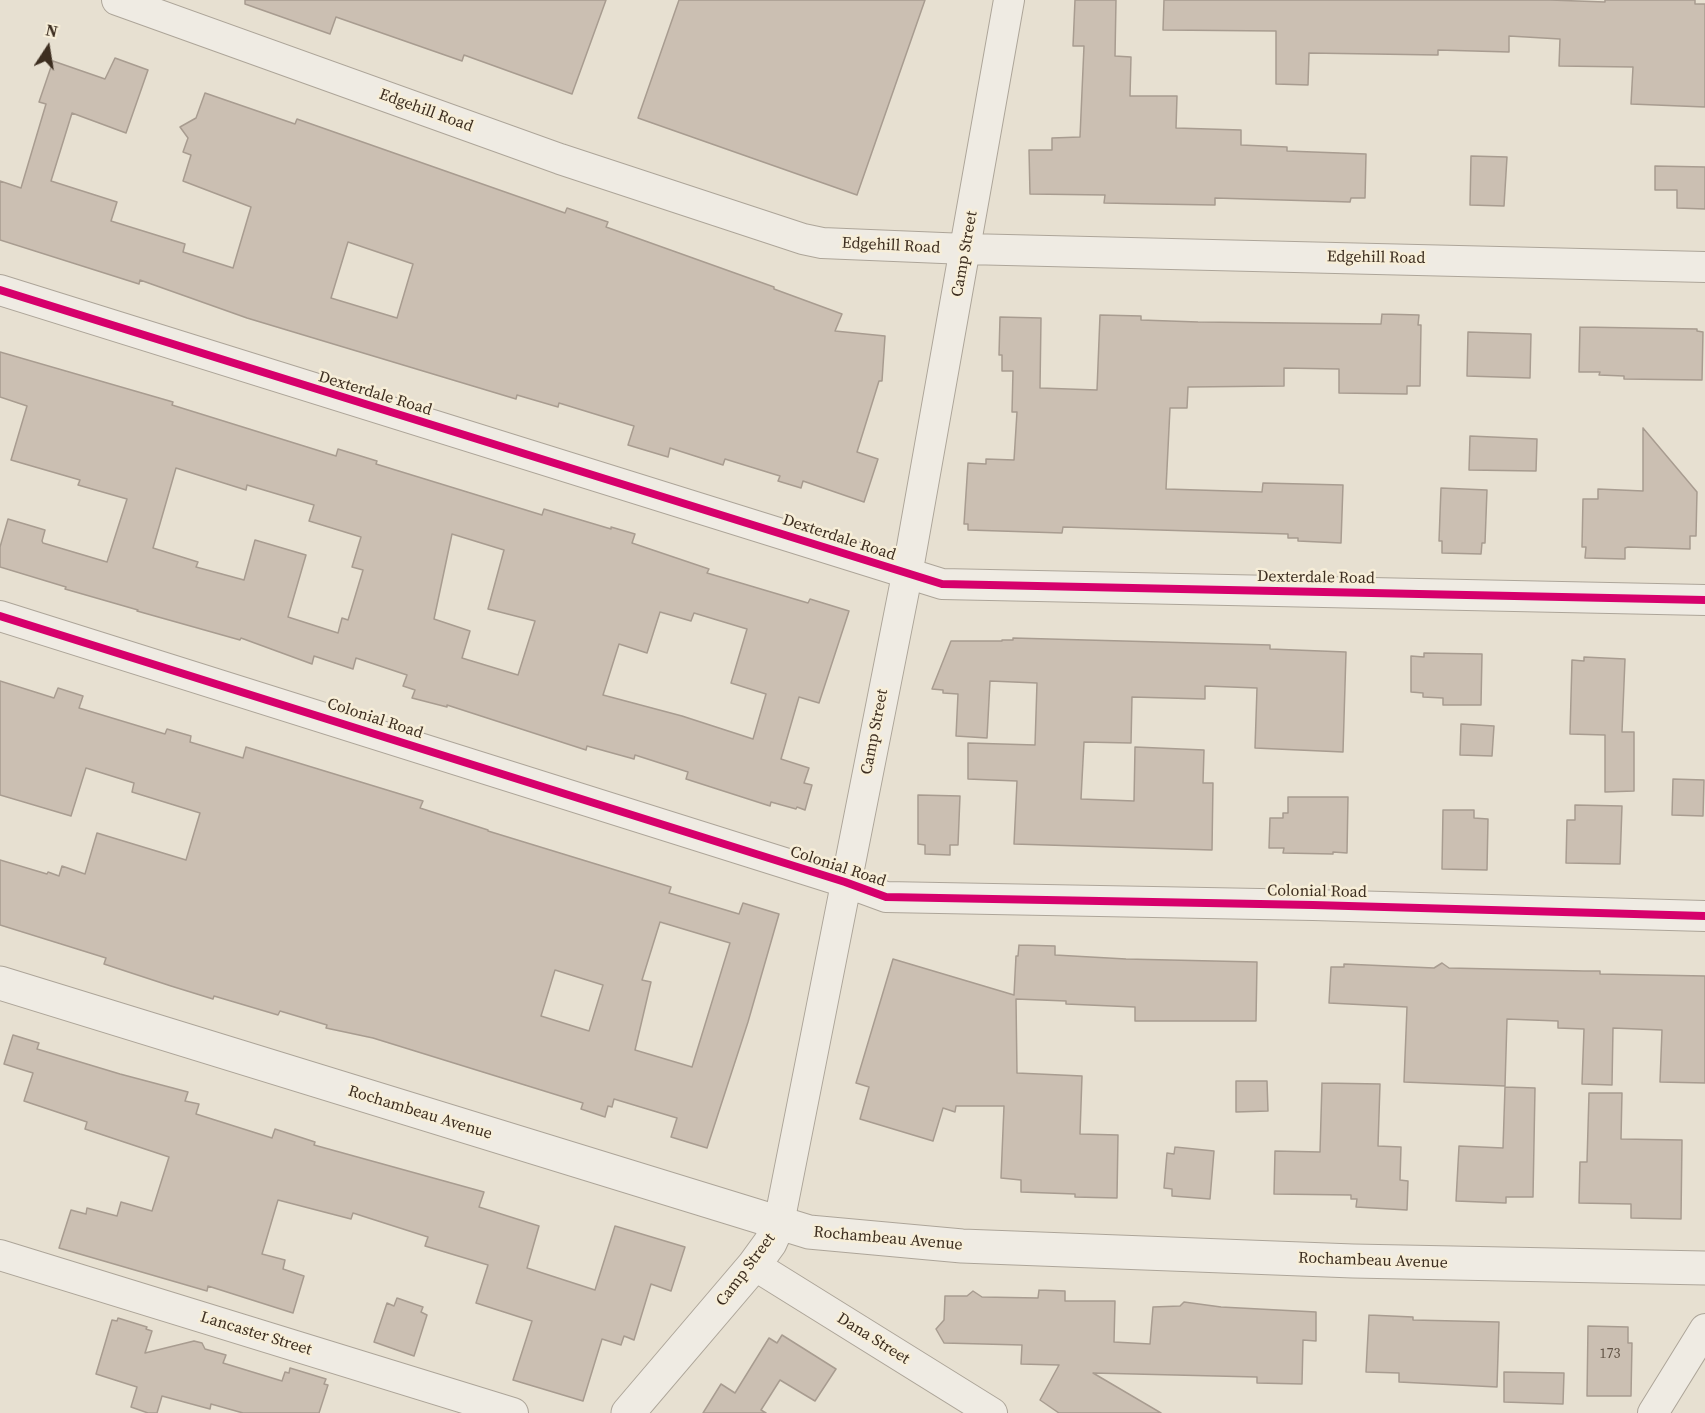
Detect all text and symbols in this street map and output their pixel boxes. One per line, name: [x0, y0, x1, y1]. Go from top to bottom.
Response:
north arrow: [18, 18, 78, 78]
text: N: [44, 18, 60, 42]
street label: Edgehill Road: [376, 85, 476, 137]
street label: Camp Street: [948, 210, 982, 298]
street label: Edgehill Road: [841, 234, 941, 258]
street label: Edgehill Road: [1327, 248, 1425, 268]
street label: Dexterdale Road: [316, 368, 434, 420]
street label: Dexterdale Road: [780, 511, 898, 565]
street label: Dexterdale Road: [1257, 567, 1375, 589]
street label: Camp Street: [857, 688, 893, 776]
street label: Colonial Road: [325, 694, 425, 744]
street label: Colonial Road: [788, 842, 888, 892]
street label: Colonial Road: [1267, 882, 1367, 902]
street label: Rochambeau Avenue: [346, 1082, 494, 1144]
street label: Rochambeau Avenue: [813, 1223, 963, 1255]
street label: Camp Street: [712, 1230, 780, 1310]
street label: Rochambeau Avenue: [1298, 1249, 1448, 1273]
street label: Lancaster Street: [198, 1308, 314, 1360]
street label: Dana Street: [833, 1309, 913, 1369]
house number: 173: [1600, 1346, 1620, 1362]

